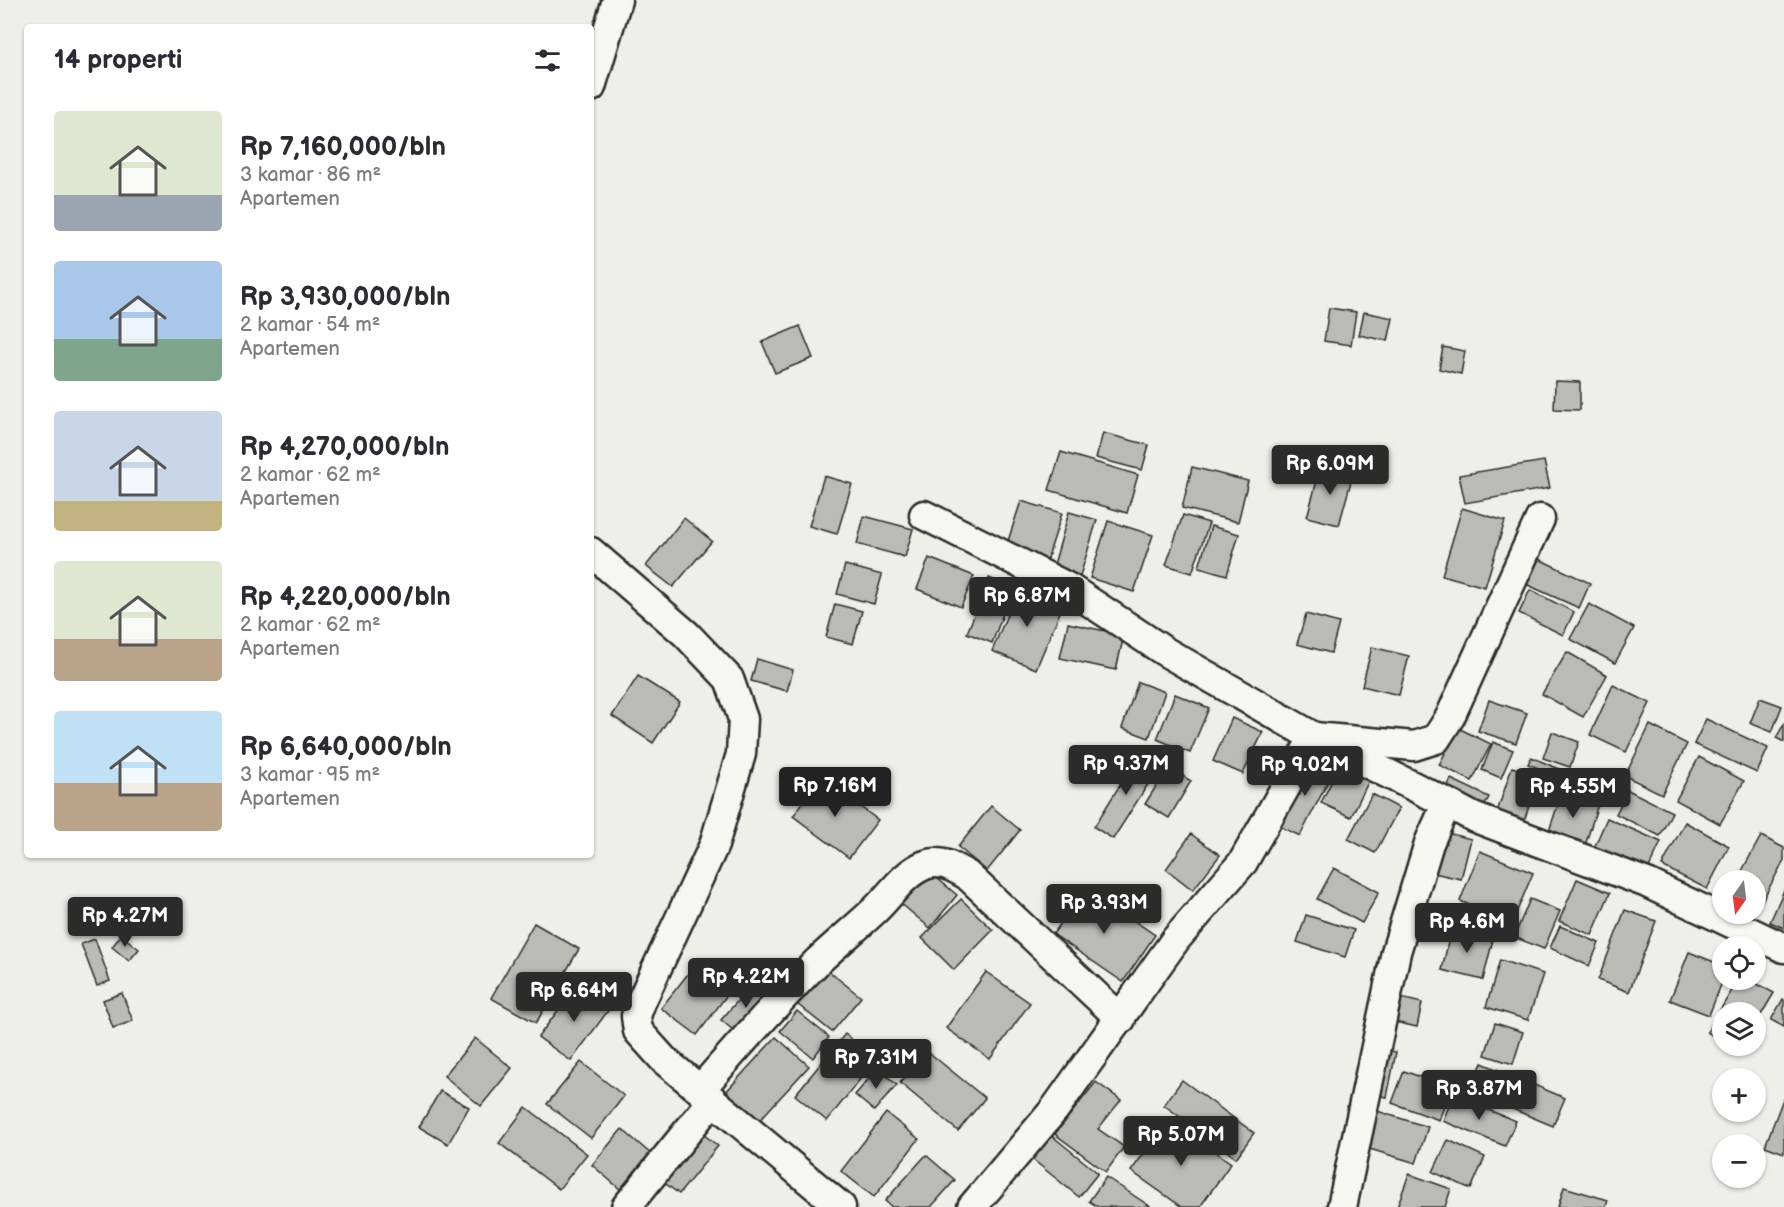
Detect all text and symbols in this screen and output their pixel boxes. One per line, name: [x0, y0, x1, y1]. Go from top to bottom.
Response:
icon: filters: [531, 44, 564, 77]
text: 14 properti: [54, 45, 183, 76]
text: Rp 7,160,000/bln: [240, 132, 446, 163]
icon: home: [102, 135, 174, 207]
text: 3 kamar · 86 m²: [240, 163, 381, 187]
text: Apartemen: [240, 187, 340, 211]
text: Rp 3,930,000/bln: [240, 282, 450, 313]
icon: home: [102, 285, 174, 357]
text: 2 kamar · 54 m²: [240, 313, 380, 337]
text: Apartemen: [240, 337, 340, 361]
text: Rp 4,270,000/bln: [240, 432, 449, 463]
icon: home: [102, 435, 174, 507]
pin: Rp 6.09M: [1268, 445, 1392, 496]
text: Rp 6.09M: [1286, 452, 1374, 476]
text: 2 kamar · 62 m²: [240, 463, 381, 487]
text: Apartemen: [240, 487, 340, 511]
pin: Rp 6.87M: [965, 577, 1089, 628]
text: Rp 4,220,000/bln: [240, 582, 451, 613]
text: Rp 6.87M: [983, 584, 1071, 608]
icon: home: [102, 585, 174, 657]
text: 2 kamar · 62 m²: [240, 613, 381, 637]
text: Apartemen: [240, 637, 340, 661]
text: Rp 6,640,000/bln: [240, 732, 452, 763]
icon: home: [102, 735, 174, 807]
pin: Rp 9.37M: [1064, 745, 1188, 796]
pin: Rp 9.02M: [1243, 746, 1367, 797]
text: Rp 9.37M: [1083, 752, 1169, 776]
text: Rp 9.02M: [1261, 753, 1349, 777]
text: 3 kamar · 95 m²: [240, 763, 380, 787]
pin: Rp 7.16M: [773, 767, 897, 818]
pin: Rp 4.55M: [1511, 768, 1635, 819]
text: Rp 7.16M: [793, 774, 877, 798]
text: Rp 4.55M: [1529, 775, 1617, 799]
text: Apartemen: [240, 787, 340, 811]
north arrow: [1712, 870, 1766, 924]
map controls: [1712, 870, 1766, 1188]
pin: Rp 3.93M: [1042, 884, 1166, 935]
text: Rp 3.93M: [1060, 891, 1148, 915]
pin: Rp 4.27M: [63, 897, 187, 948]
pin: Rp 4.6M: [1412, 903, 1522, 954]
text: Rp 4.27M: [82, 904, 168, 928]
text: Rp 4.6M: [1429, 910, 1505, 934]
button: locate: [1712, 936, 1766, 990]
pin: Rp 4.22M: [684, 958, 808, 1009]
text: Rp 4.22M: [702, 965, 790, 989]
pin: Rp 6.64M: [512, 972, 636, 1023]
text: Rp 6.64M: [530, 979, 618, 1003]
button: layers: [1712, 1002, 1766, 1056]
pin: Rp 7.31M: [814, 1039, 938, 1090]
text: Rp 7.31M: [834, 1046, 918, 1070]
button: +: [1712, 1068, 1766, 1122]
pin: Rp 3.87M: [1417, 1070, 1541, 1121]
text: Rp 3.87M: [1436, 1077, 1522, 1101]
pin: Rp 5.07M: [1119, 1116, 1243, 1167]
text: Rp 5.07M: [1137, 1123, 1225, 1147]
button: −: [1712, 1134, 1766, 1188]

